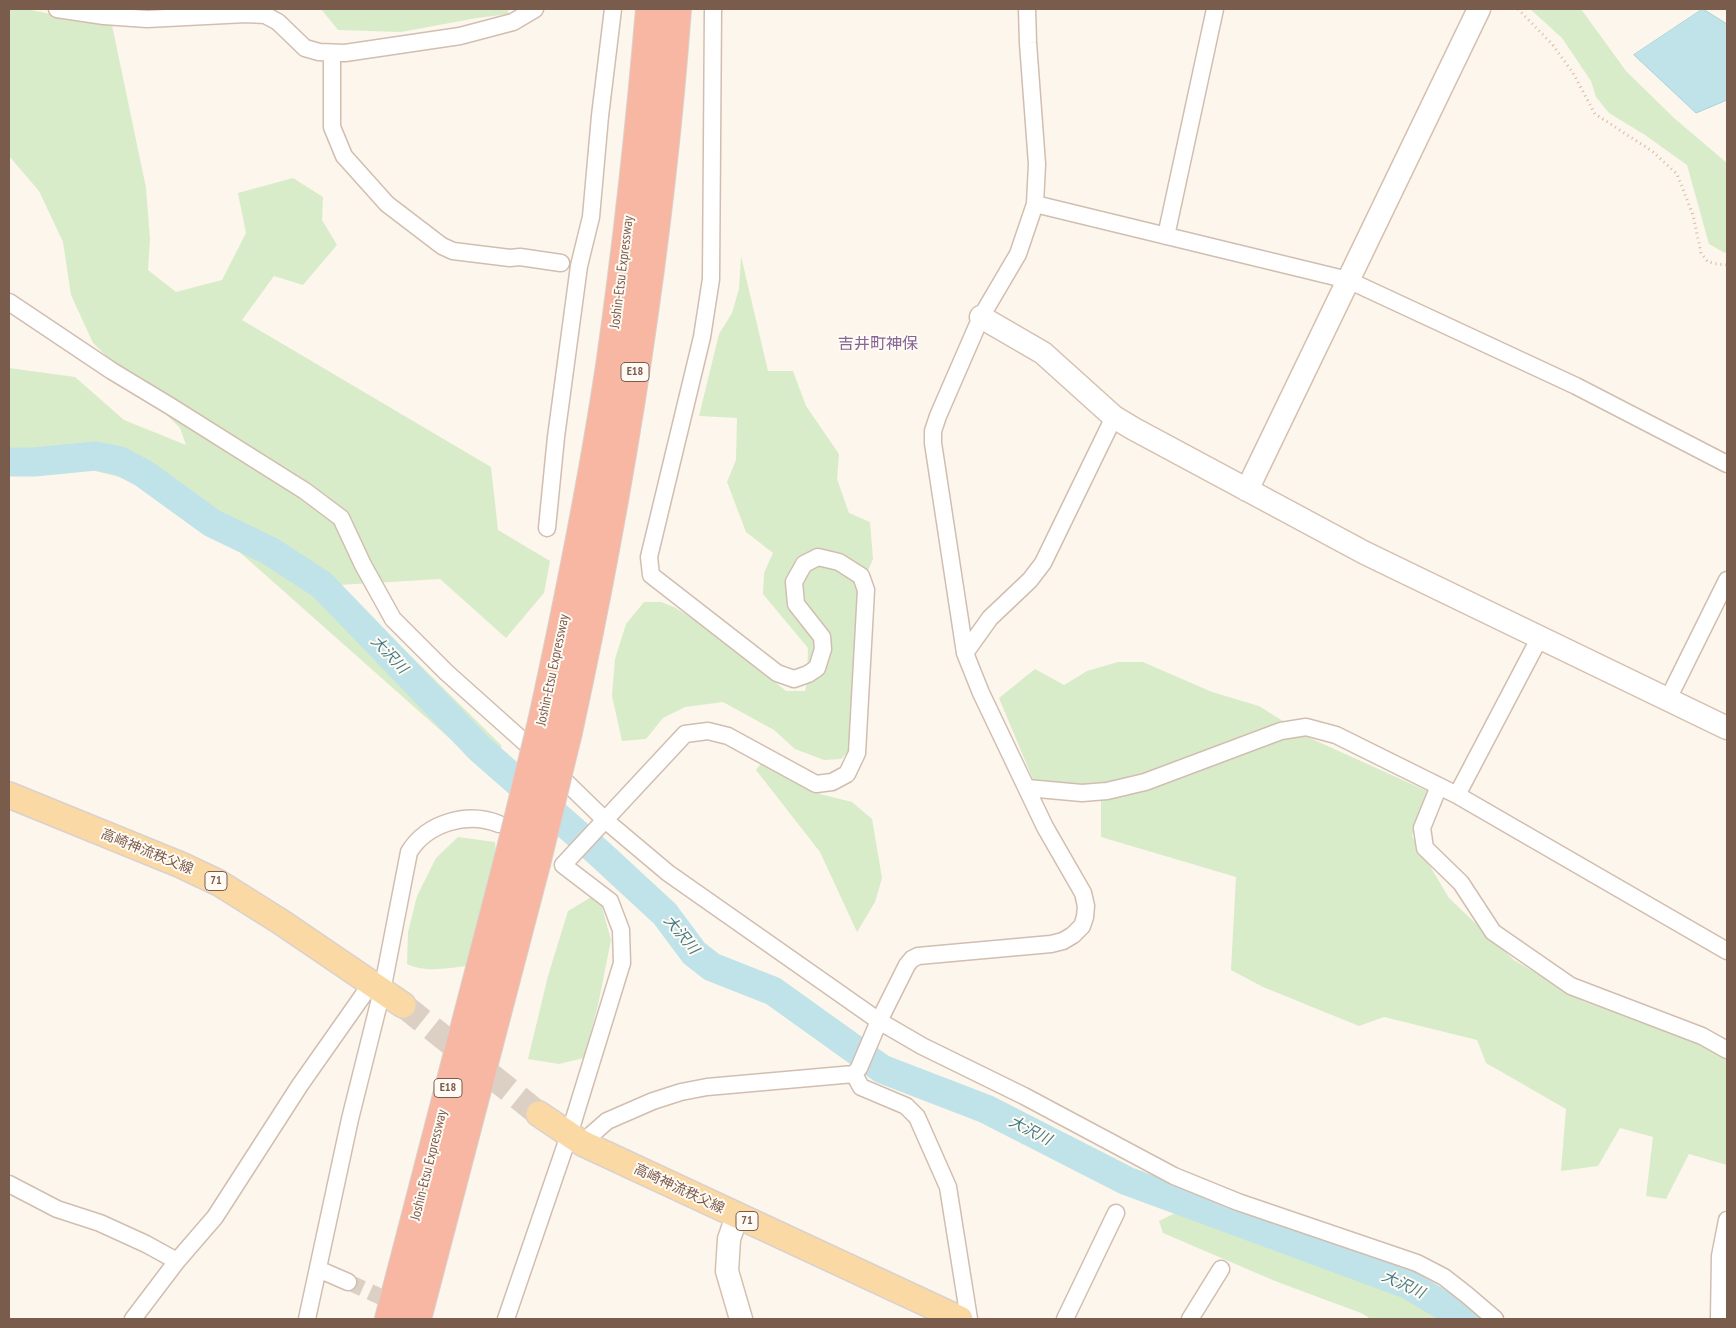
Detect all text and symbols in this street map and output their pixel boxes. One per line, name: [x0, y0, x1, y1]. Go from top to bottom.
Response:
street label: Joshin-Etsu Expressway: [607, 215, 637, 329]
district label: 吉井町神保: [838, 334, 918, 354]
road number: E18: [621, 362, 649, 382]
street label: Joshin-Etsu Expressway: [533, 613, 573, 727]
water label: 大沢川: [367, 633, 411, 677]
street label: 高崎神流秩父線: [98, 826, 196, 878]
road number: 71: [205, 871, 227, 890]
water label: 大沢川: [660, 912, 702, 958]
road number: E18: [434, 1078, 462, 1098]
street label: Joshin-Etsu Expressway: [407, 1108, 451, 1222]
water label: 大沢川: [1006, 1113, 1054, 1149]
street label: 高崎神流秩父線: [631, 1161, 727, 1217]
road number: 71: [736, 1212, 758, 1230]
water label: 大沢川: [1379, 1267, 1427, 1303]

